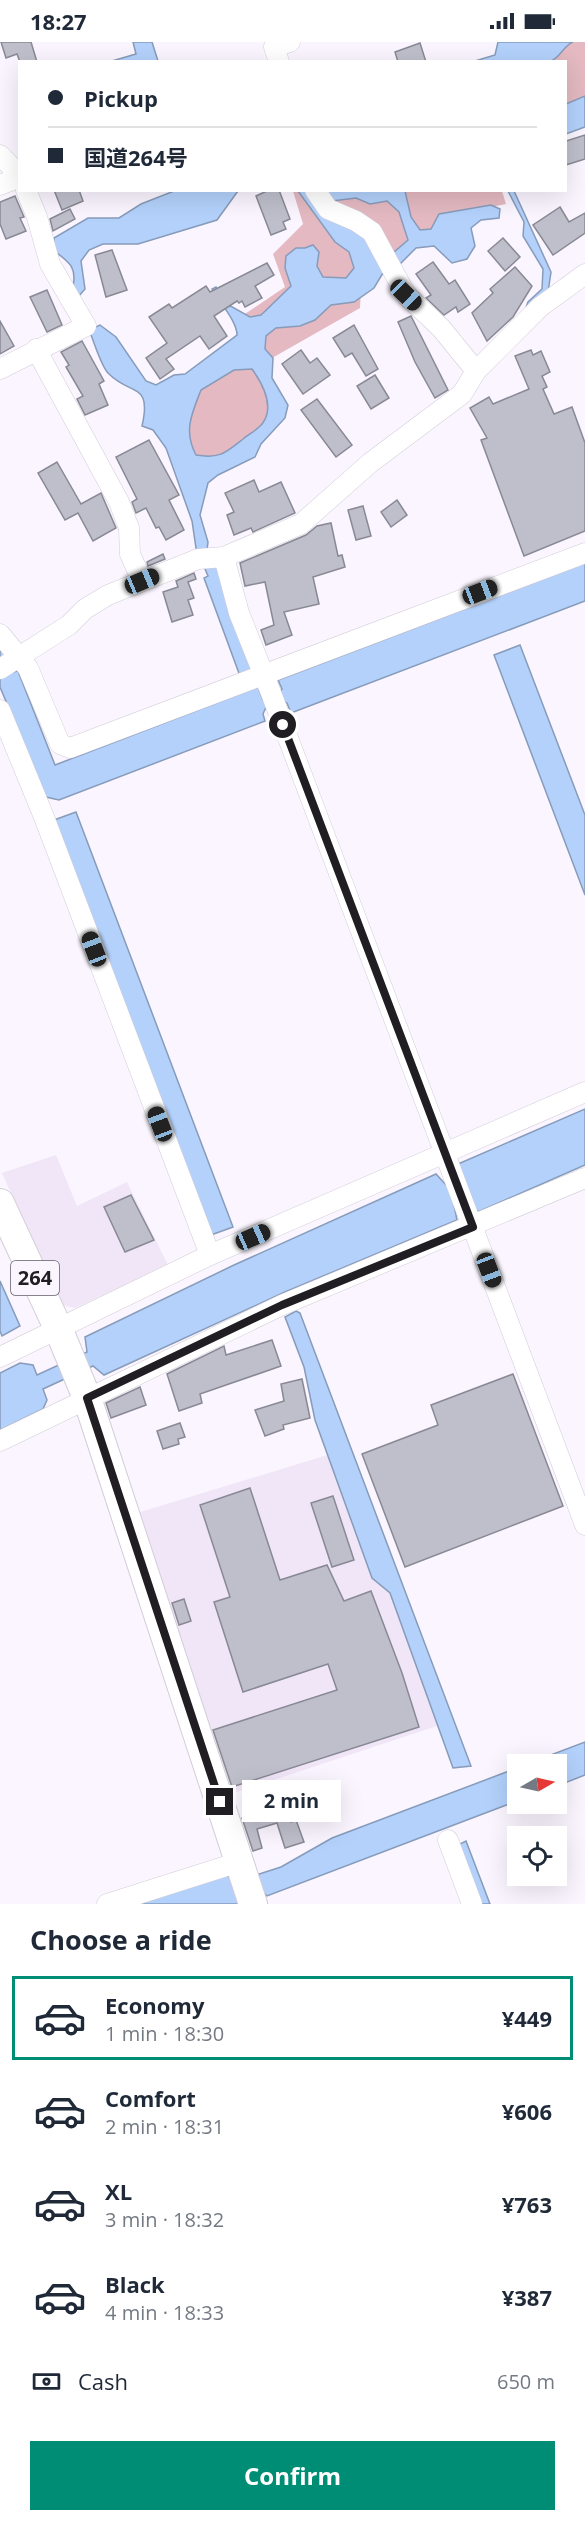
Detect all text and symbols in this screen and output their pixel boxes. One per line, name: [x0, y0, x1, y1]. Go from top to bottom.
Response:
text: 18:27: [30, 6, 87, 36]
text: Pickup: [84, 83, 158, 113]
text: 国道264号: [84, 142, 188, 172]
car: [387, 276, 425, 314]
car: [122, 566, 162, 596]
car: [460, 577, 500, 607]
route start: [269, 711, 296, 738]
car: [79, 929, 109, 969]
car: [145, 1104, 175, 1144]
car: [233, 1221, 273, 1253]
car: [474, 1250, 504, 1290]
road number: 264: [11, 1261, 59, 1295]
north arrow: [507, 1754, 567, 1814]
map controls: [507, 1754, 567, 1886]
callout: 2 min: [241, 1781, 340, 1823]
text: 2 min: [264, 1787, 319, 1814]
route end: [206, 1788, 233, 1815]
button: locate: [507, 1826, 567, 1886]
text: Choose a ride: [30, 1921, 212, 1958]
text: Economy: [105, 1990, 204, 2020]
icon: car: [33, 1991, 87, 2045]
text: ¥449: [502, 2003, 552, 2033]
text: 1 min · 18:30: [105, 2020, 224, 2047]
text: Comfort: [105, 2083, 196, 2113]
icon: car: [33, 2084, 87, 2138]
text: ¥606: [502, 2096, 552, 2126]
text: 2 min · 18:31: [105, 2113, 224, 2140]
text: XL: [105, 2176, 132, 2206]
icon: car: [33, 2177, 87, 2231]
text: ¥763: [502, 2189, 552, 2219]
text: 3 min · 18:32: [105, 2206, 224, 2233]
text: Black: [105, 2269, 165, 2299]
icon: car: [33, 2270, 87, 2324]
text: ¥387: [502, 2282, 552, 2312]
text: 4 min · 18:33: [105, 2299, 224, 2326]
icon: cash: [30, 2365, 63, 2398]
text: Cash: [78, 2366, 128, 2396]
text: 650 m: [497, 2368, 555, 2395]
button: Confirm: [30, 2441, 555, 2510]

